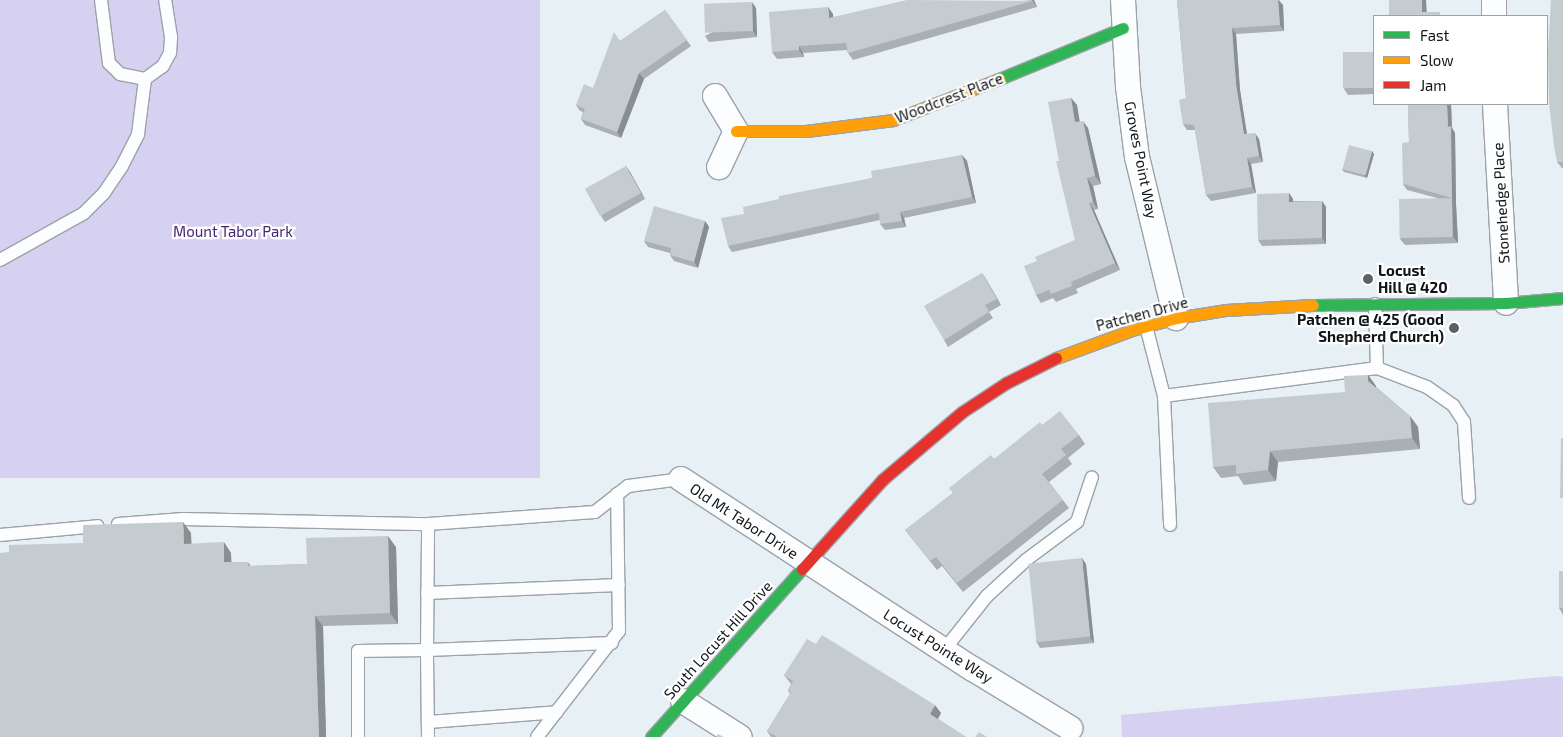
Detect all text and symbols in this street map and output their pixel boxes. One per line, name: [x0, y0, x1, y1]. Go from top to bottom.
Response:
legend: [1373, 15, 1548, 105]
text: Fast: [1420, 26, 1449, 44]
text: Slow: [1420, 51, 1454, 69]
street label: Woodcrest Place: [892, 69, 1006, 127]
text: Jam: [1420, 76, 1446, 94]
street label: Groves Point Way: [1121, 100, 1161, 220]
street label: Stonehedge Place: [1489, 142, 1513, 264]
park label: Mount Tabor Park: [173, 223, 293, 241]
place label: Locust Hill @ 420: [1378, 261, 1448, 296]
marker: Locust Hill @ 420: [1362, 273, 1374, 285]
street label: Patchen Drive: [1094, 293, 1190, 335]
place label: Patchen @ 425 (Good Shepherd Church): [1297, 310, 1444, 345]
marker: Patchen @ 425 (Good Shepherd Church): [1448, 322, 1460, 334]
street label: Old Mt Tabor Drive: [686, 479, 802, 563]
street label: South Locust Hill Drive: [660, 577, 776, 703]
street label: Locust Pointe Way: [880, 605, 996, 687]

